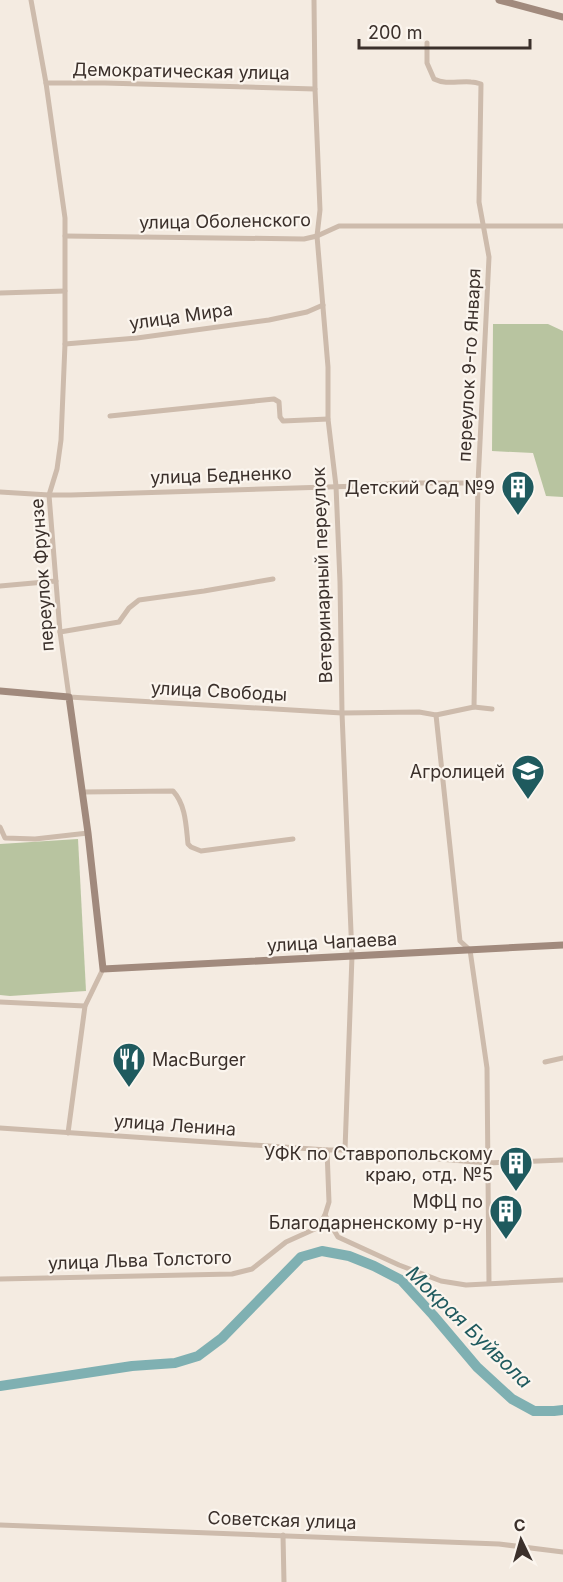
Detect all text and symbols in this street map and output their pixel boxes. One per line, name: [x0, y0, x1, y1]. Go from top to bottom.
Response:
scale bar: [359, 12, 530, 50]
text: 200 m: [368, 22, 423, 43]
street label: Демократическая улица: [72, 59, 290, 83]
street label: улица Оболенского: [139, 209, 311, 233]
street label: переулок 9-го Января: [453, 268, 485, 462]
street label: улица Мира: [128, 298, 234, 334]
street label: улица Бедненко: [150, 462, 292, 488]
street label: Ветеринарный переулок: [308, 466, 336, 683]
building icon: Детский Сад №9: [500, 469, 536, 516]
place label: Детский Сад №9: [345, 477, 495, 498]
street label: переулок Фрунзе: [26, 498, 58, 652]
street label: улица Свободы: [150, 677, 288, 705]
school or university icon: Агролицей: [510, 753, 546, 800]
place label: Агролицей: [410, 761, 505, 782]
street label: улица Чапаева: [266, 928, 398, 956]
restaurant icon: MacBurger: [111, 1041, 147, 1088]
place label: MacBurger: [152, 1049, 246, 1070]
street label: улица Ленина: [113, 1110, 237, 1140]
place label: УФК по Ставропольскому краю, отд. №5: [264, 1143, 493, 1185]
building icon: УФК по Ставропольскому краю, отд. №5: [498, 1145, 534, 1192]
place label: МФЦ по Благодарненскому р-ну: [269, 1191, 483, 1233]
building icon: МФЦ по Благодарненскому р-ну: [488, 1193, 524, 1240]
street label: улица Льва Толстого: [48, 1246, 232, 1274]
water label: Мокрая Буйвола: [401, 1261, 537, 1393]
street label: Советская улица: [207, 1507, 357, 1533]
north arrow: [491, 1510, 551, 1570]
text: С: [513, 1515, 527, 1536]

